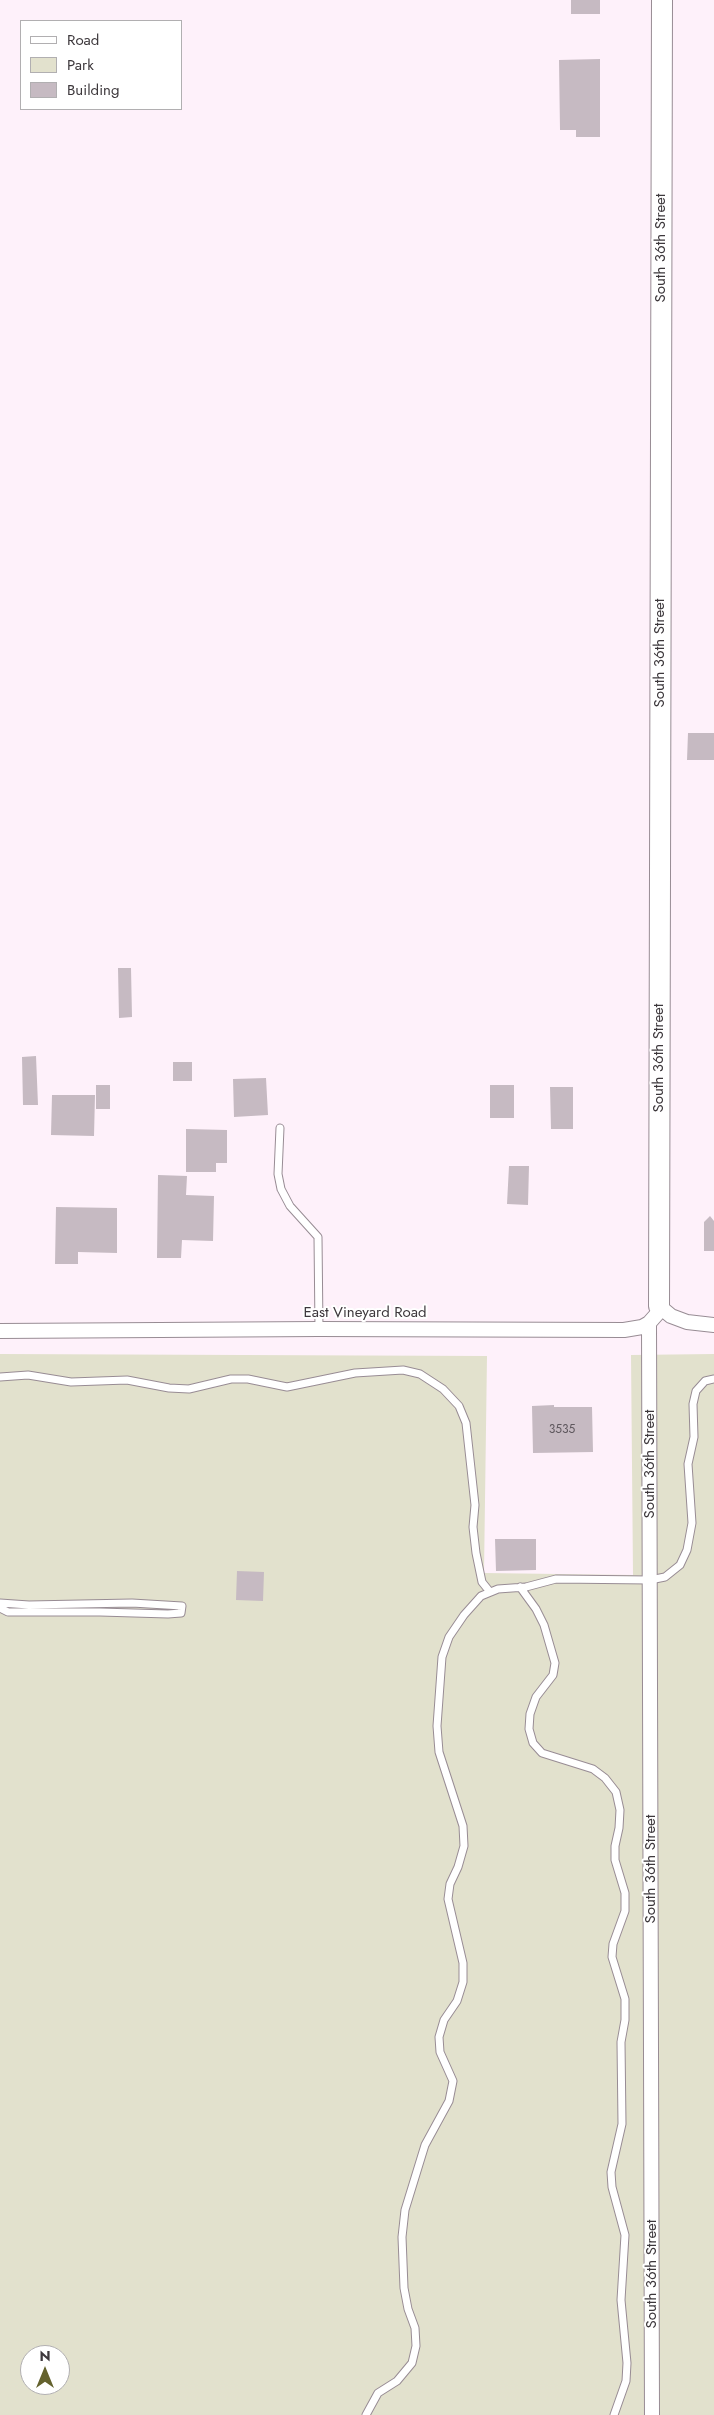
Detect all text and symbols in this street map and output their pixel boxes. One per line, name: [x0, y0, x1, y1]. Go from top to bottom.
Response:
legend: [20, 20, 182, 110]
text: Road: [67, 29, 99, 51]
text: Park: [67, 54, 94, 76]
text: Building: [67, 79, 119, 101]
street label: South 36th Street: [652, 194, 670, 302]
street label: South 36th Street: [651, 599, 669, 707]
street label: South 36th Street: [650, 1004, 668, 1112]
street label: East Vineyard Road: [303, 1304, 427, 1322]
street label: South 36th Street: [641, 1410, 659, 1518]
house number: 3535: [549, 1423, 575, 1437]
street label: South 36th Street: [642, 1815, 660, 1923]
street label: South 36th Street: [643, 2220, 661, 2328]
north arrow: [20, 2345, 70, 2395]
text: N: [39, 2346, 51, 2366]

